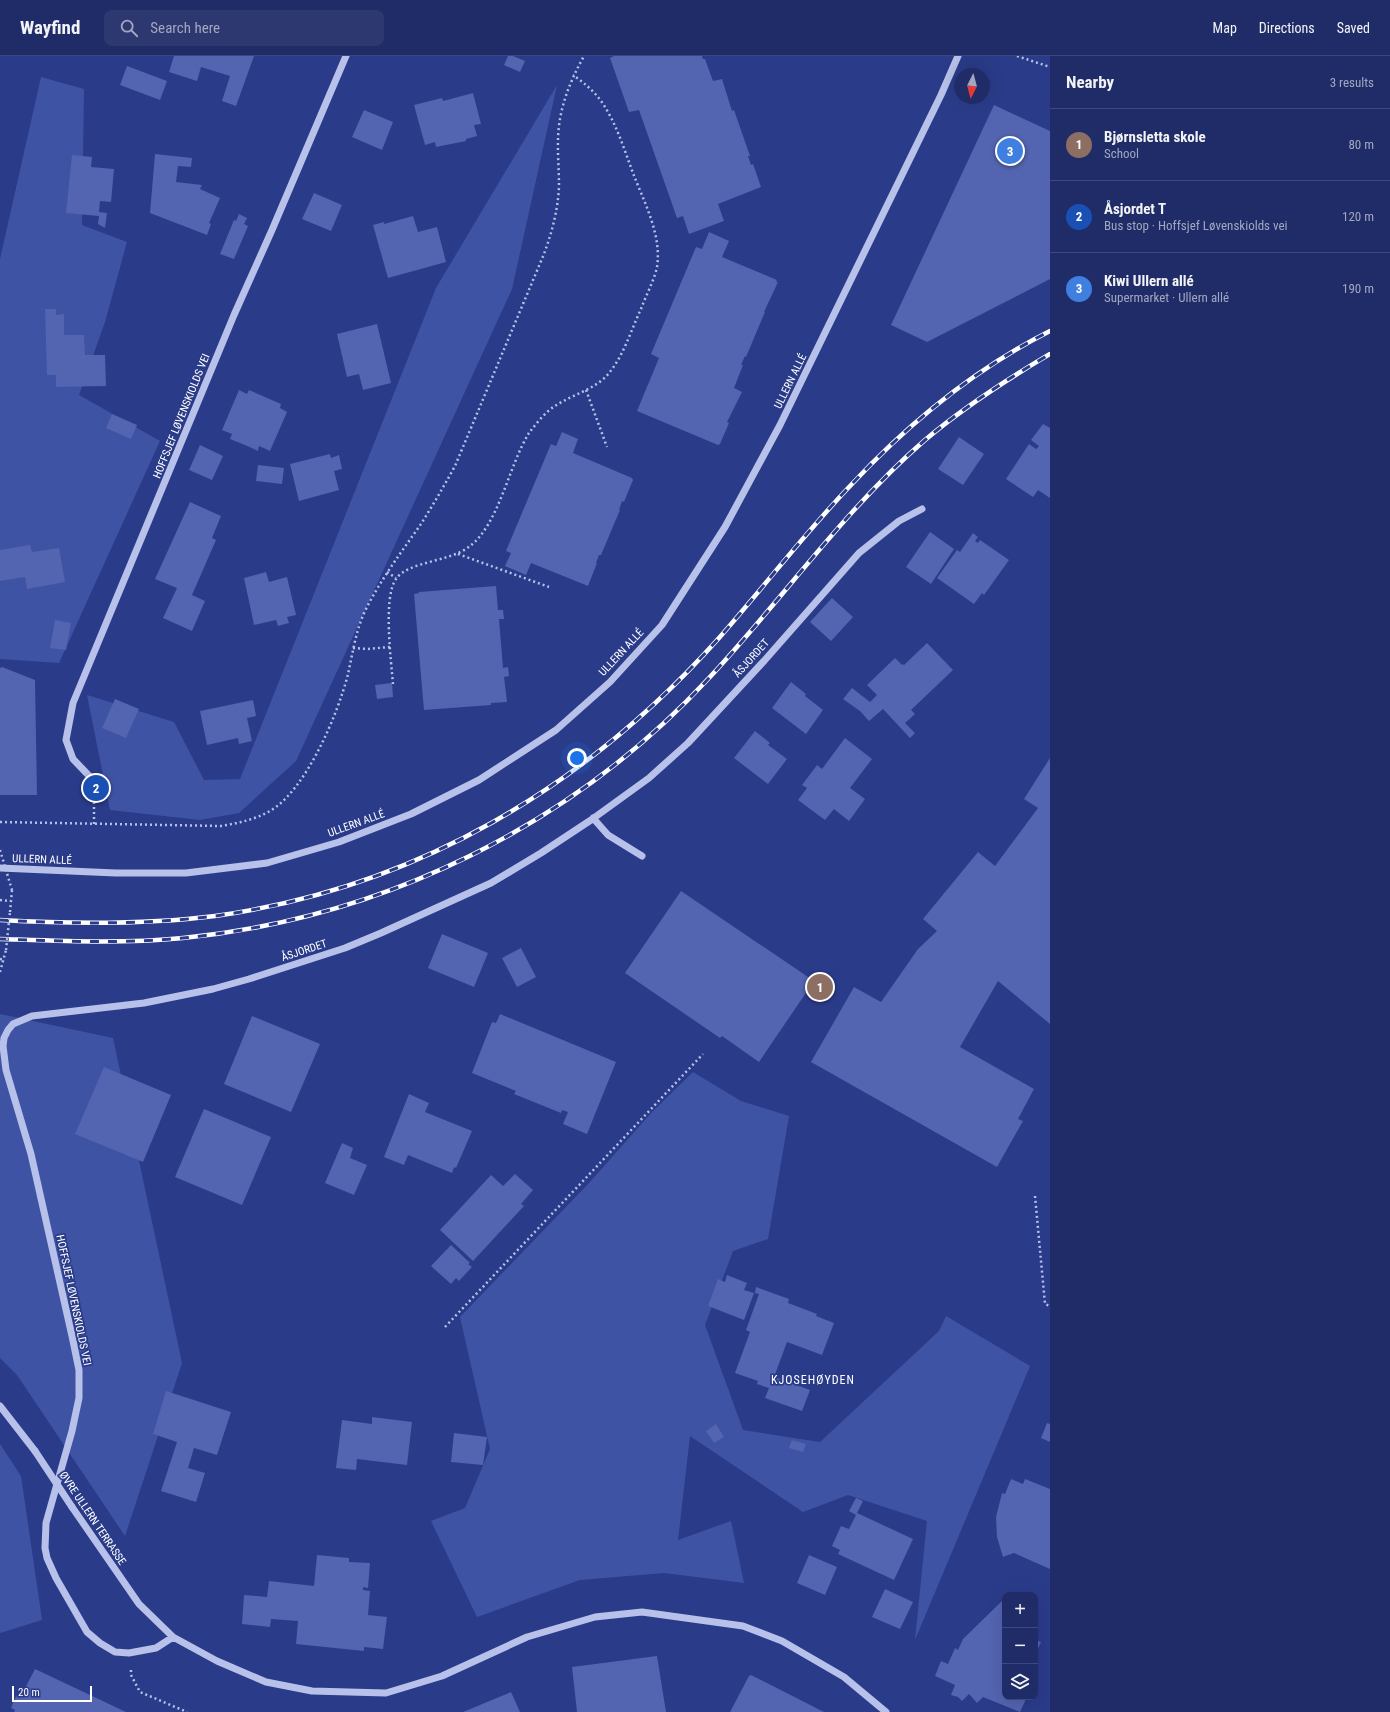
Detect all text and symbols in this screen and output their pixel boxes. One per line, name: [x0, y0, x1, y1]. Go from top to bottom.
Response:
search box: [104, 10, 384, 46]
text: Wayfind: [20, 16, 80, 39]
icon: search: [118, 17, 140, 39]
text: Search here: [150, 19, 220, 37]
text: Map: [1213, 20, 1237, 36]
text: Directions: [1259, 20, 1315, 36]
text: Saved: [1337, 20, 1370, 36]
north arrow: [954, 68, 990, 104]
text: Nearby: [1066, 72, 1114, 92]
text: 3 results: [1330, 75, 1374, 90]
text: Bjørnsletta skole: [1104, 128, 1206, 146]
pin: 3: [997, 136, 1023, 166]
text: 1: [1076, 137, 1082, 152]
text: 80 m: [1348, 137, 1374, 152]
text: School: [1104, 146, 1139, 161]
text: Åsjordet T: [1104, 200, 1166, 218]
text: 2: [1076, 209, 1082, 224]
text: 120 m: [1342, 209, 1374, 224]
text: Bus stop · Hoffsjef Løvenskiolds vei: [1104, 218, 1288, 233]
text: Kiwi Ullern allé: [1104, 272, 1194, 290]
text: 3: [1076, 281, 1082, 296]
text: 190 m: [1342, 281, 1374, 296]
text: Supermarket · Ullern allé: [1104, 290, 1229, 305]
street label: ULLERN ALLÉ: [772, 351, 810, 411]
street label: HOFFSJEF LØVENSKIOLDS VEI: [150, 352, 212, 480]
street label: ULLERN ALLÉ: [596, 626, 647, 679]
street label: ÅSJORDET: [730, 636, 772, 680]
your location: [567, 748, 587, 768]
pin: 2: [83, 773, 109, 803]
street label: ULLERN ALLÉ: [326, 807, 387, 840]
street label: ULLERN ALLÉ: [12, 852, 73, 867]
street label: ÅSJORDET: [279, 936, 329, 964]
pin: 1: [807, 972, 833, 1002]
street label: HOFFSJEF LØVENSKIOLDS VEI: [53, 1233, 94, 1367]
district label: KJOSEHØYDEN: [771, 1373, 855, 1387]
street label: ØVRE ULLERN TERRASSE: [57, 1469, 129, 1568]
map controls: [1002, 1592, 1038, 1700]
button: +: [1002, 1592, 1038, 1628]
button: −: [1002, 1628, 1038, 1664]
button: layers: [1002, 1664, 1038, 1700]
scale bar: [12, 1684, 92, 1703]
text: 20 m: [18, 1686, 40, 1699]

